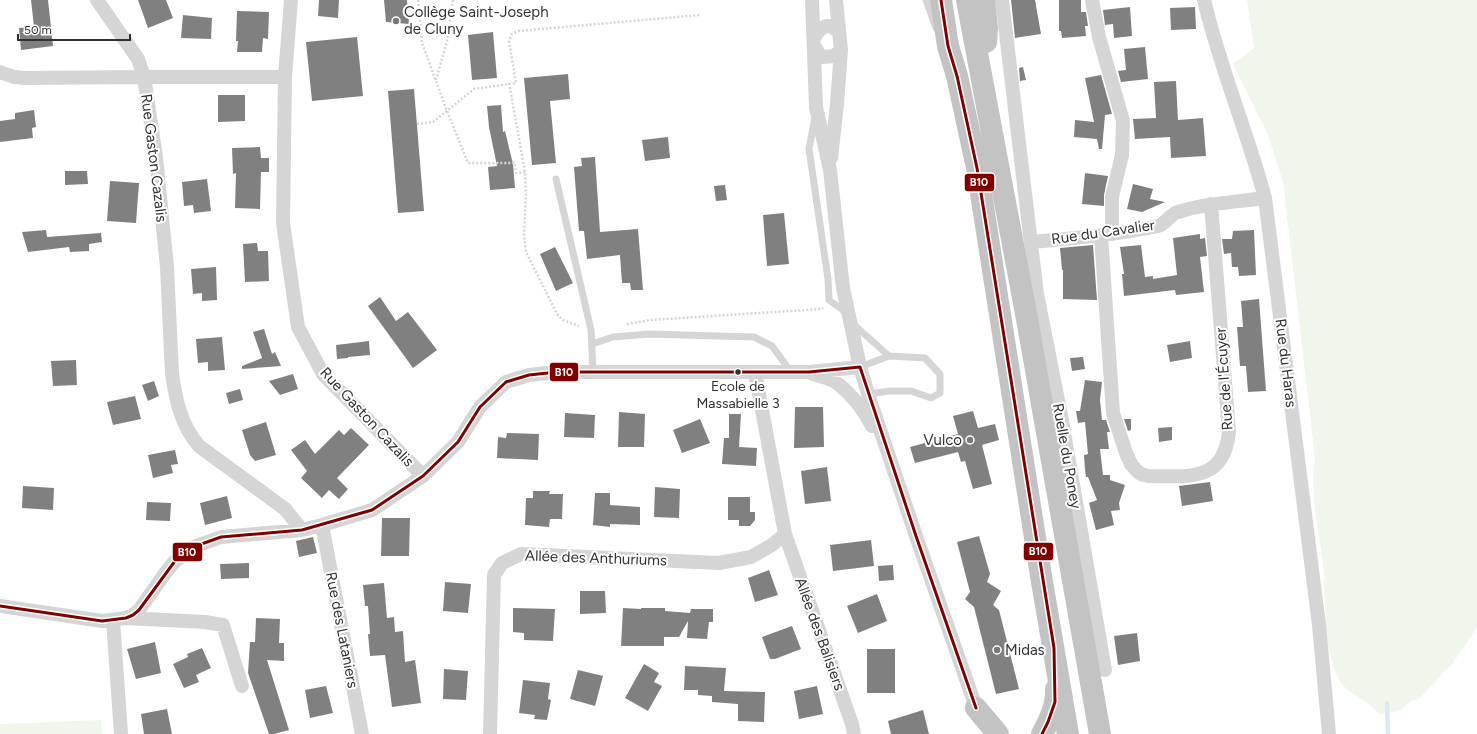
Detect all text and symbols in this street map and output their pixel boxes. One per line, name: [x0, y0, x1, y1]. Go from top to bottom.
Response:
place label: Collège Saint-Joseph de Cluny: [404, 3, 549, 38]
scale bar: [18, 16, 130, 42]
marker: Collège Saint-Joseph de Cluny: [391, 16, 401, 26]
text: 50 m: [24, 23, 52, 37]
street label: Rue Gaston Cazalis: [137, 93, 171, 223]
line badge: B10: [964, 173, 995, 192]
text: B10: [970, 176, 988, 189]
street label: Rue du Cavalier: [1050, 216, 1156, 248]
street label: Rue du Haras: [1272, 318, 1300, 408]
street label: Rue de l'Écuyer: [1211, 327, 1237, 431]
line badge: B10: [549, 362, 579, 382]
street label: Rue Gaston Cazalis: [316, 364, 418, 470]
text: B10: [555, 366, 573, 379]
marker: Ecole de Massabielle 3: [733, 367, 743, 377]
place label: Ecole de Massabielle 3: [696, 378, 780, 412]
street label: Ruelle du Poney: [1049, 402, 1085, 510]
place label: Vulco: [923, 431, 962, 449]
marker: Vulco: [965, 435, 975, 445]
line badge: B10: [172, 542, 203, 562]
line badge: B10: [1023, 542, 1054, 561]
text: B10: [1029, 545, 1047, 558]
text: B10: [178, 546, 196, 559]
street label: Allée des Anthuriums: [525, 547, 667, 569]
street label: Rue des Lataniers: [322, 570, 362, 690]
street label: Allée des Balisiers: [791, 575, 849, 693]
place label: Midas: [1005, 641, 1045, 659]
marker: Midas: [992, 645, 1002, 655]

